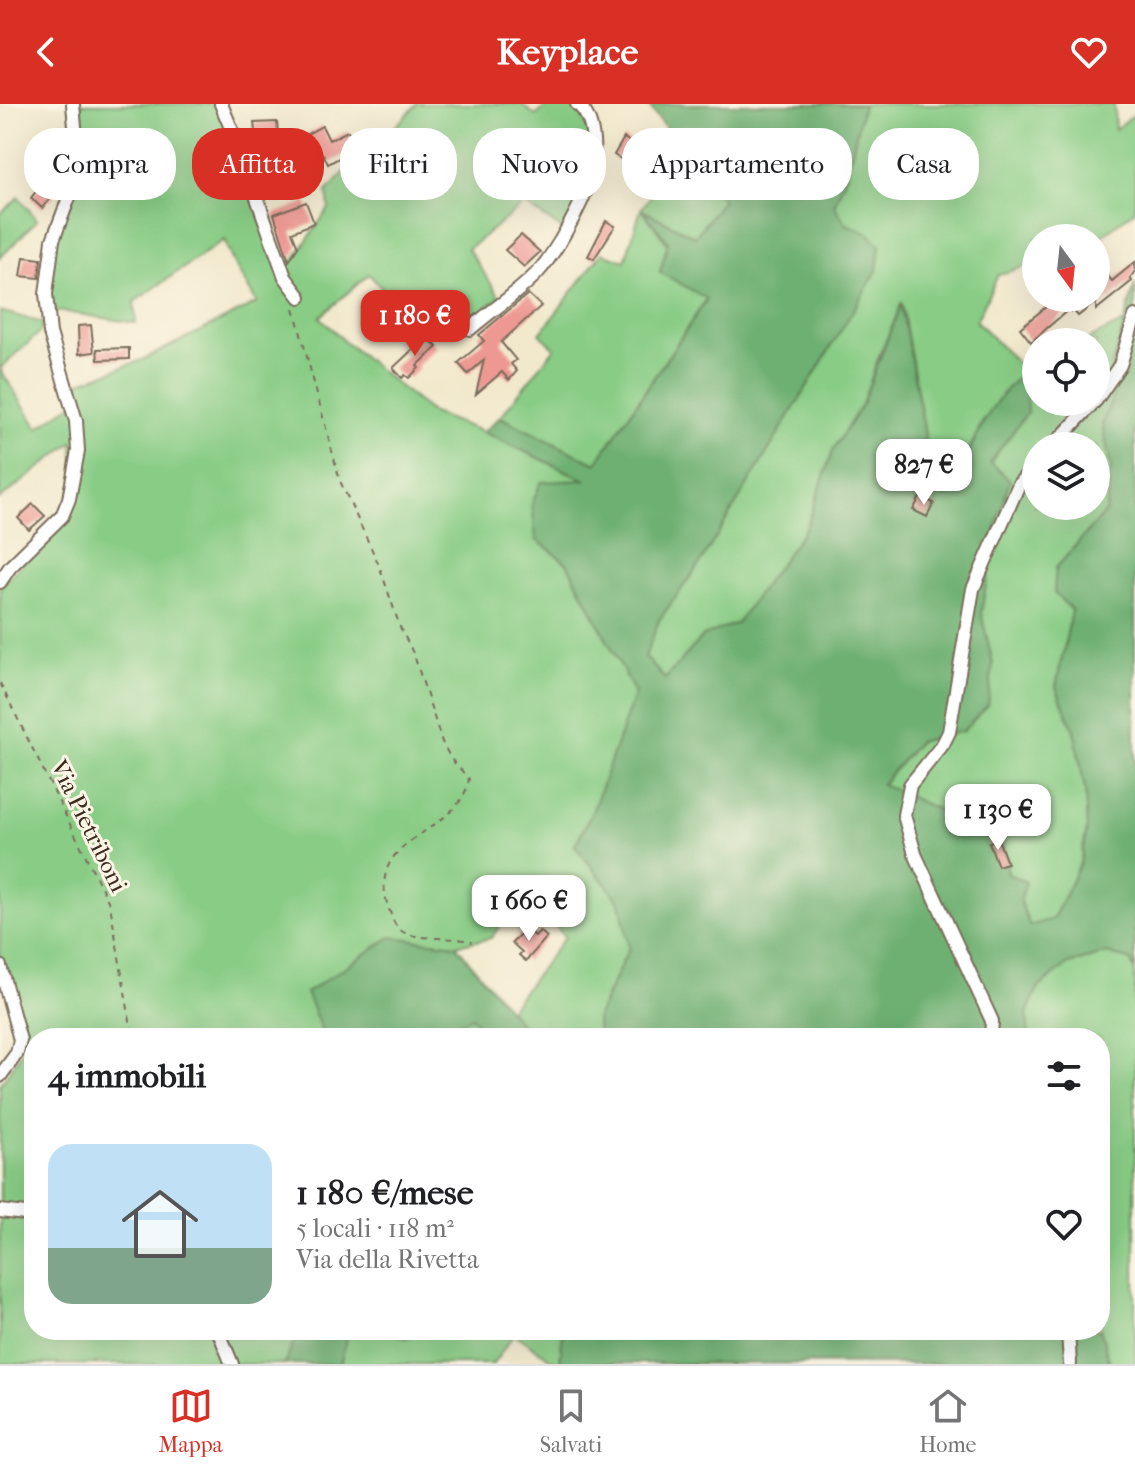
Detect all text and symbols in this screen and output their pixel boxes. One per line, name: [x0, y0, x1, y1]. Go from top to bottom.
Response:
icon: back: [24, 30, 68, 74]
icon: heart: [1067, 30, 1111, 74]
text: Keyplace: [497, 31, 638, 73]
chip: Compra: [24, 128, 176, 200]
chip: Affitta: [192, 128, 324, 200]
chip: Filtri: [340, 128, 457, 200]
chip: Nuovo: [473, 128, 606, 200]
chip: Appartamento: [622, 128, 852, 200]
chip: Casa: [868, 128, 979, 200]
north arrow: [1022, 224, 1110, 312]
map controls: [1022, 224, 1110, 520]
pin: 1 180 €: [341, 290, 489, 358]
text: 1 180 €: [379, 300, 451, 331]
button: locate: [1022, 328, 1110, 416]
button: layers: [1022, 432, 1110, 520]
pin: 827 €: [868, 439, 980, 507]
text: 827 €: [894, 449, 954, 480]
street label: Via Pietriboni: [45, 754, 133, 897]
pin: 1 130 €: [924, 784, 1072, 852]
text: 1 130 €: [963, 794, 1033, 825]
pin: 1 660 €: [455, 875, 603, 943]
text: 1 660 €: [490, 885, 568, 916]
icon: filters: [1042, 1054, 1086, 1098]
text: 4 immobili: [48, 1056, 206, 1096]
text: 1 180 €/mese: [296, 1173, 474, 1213]
icon: home: [112, 1176, 208, 1272]
icon: heart: [1042, 1202, 1086, 1246]
text: 5 locali · 118 m²: [296, 1213, 454, 1244]
text: Via della Rivetta: [296, 1244, 479, 1275]
tab: Mappa: [158, 1384, 223, 1458]
tab: Salvati: [540, 1384, 602, 1458]
tab: Home: [919, 1384, 977, 1458]

